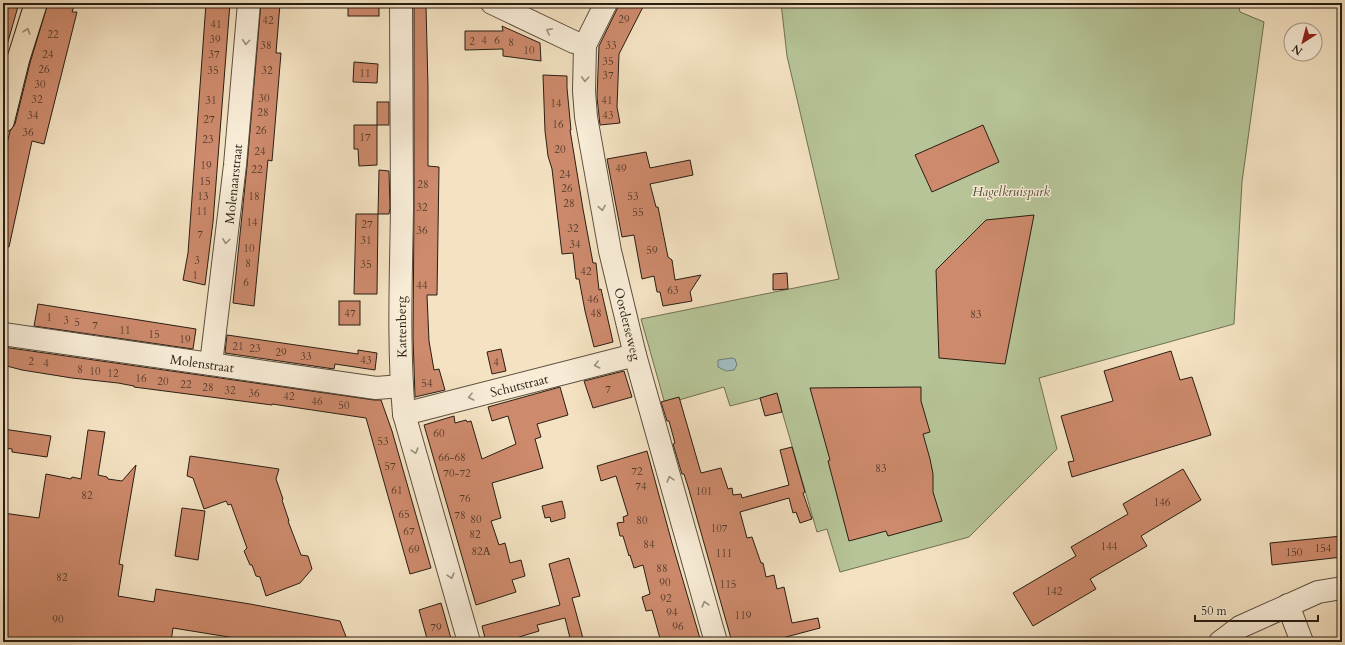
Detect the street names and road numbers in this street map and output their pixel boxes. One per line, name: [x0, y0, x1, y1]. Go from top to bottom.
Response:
street label: Molenaarstraat: [221, 143, 247, 225]
street label: Oorderseweg: [609, 286, 645, 363]
street label: Kattenberg: [392, 295, 412, 358]
street label: Molenstraat: [169, 351, 235, 377]
street label: Schutstraat: [488, 370, 550, 402]

